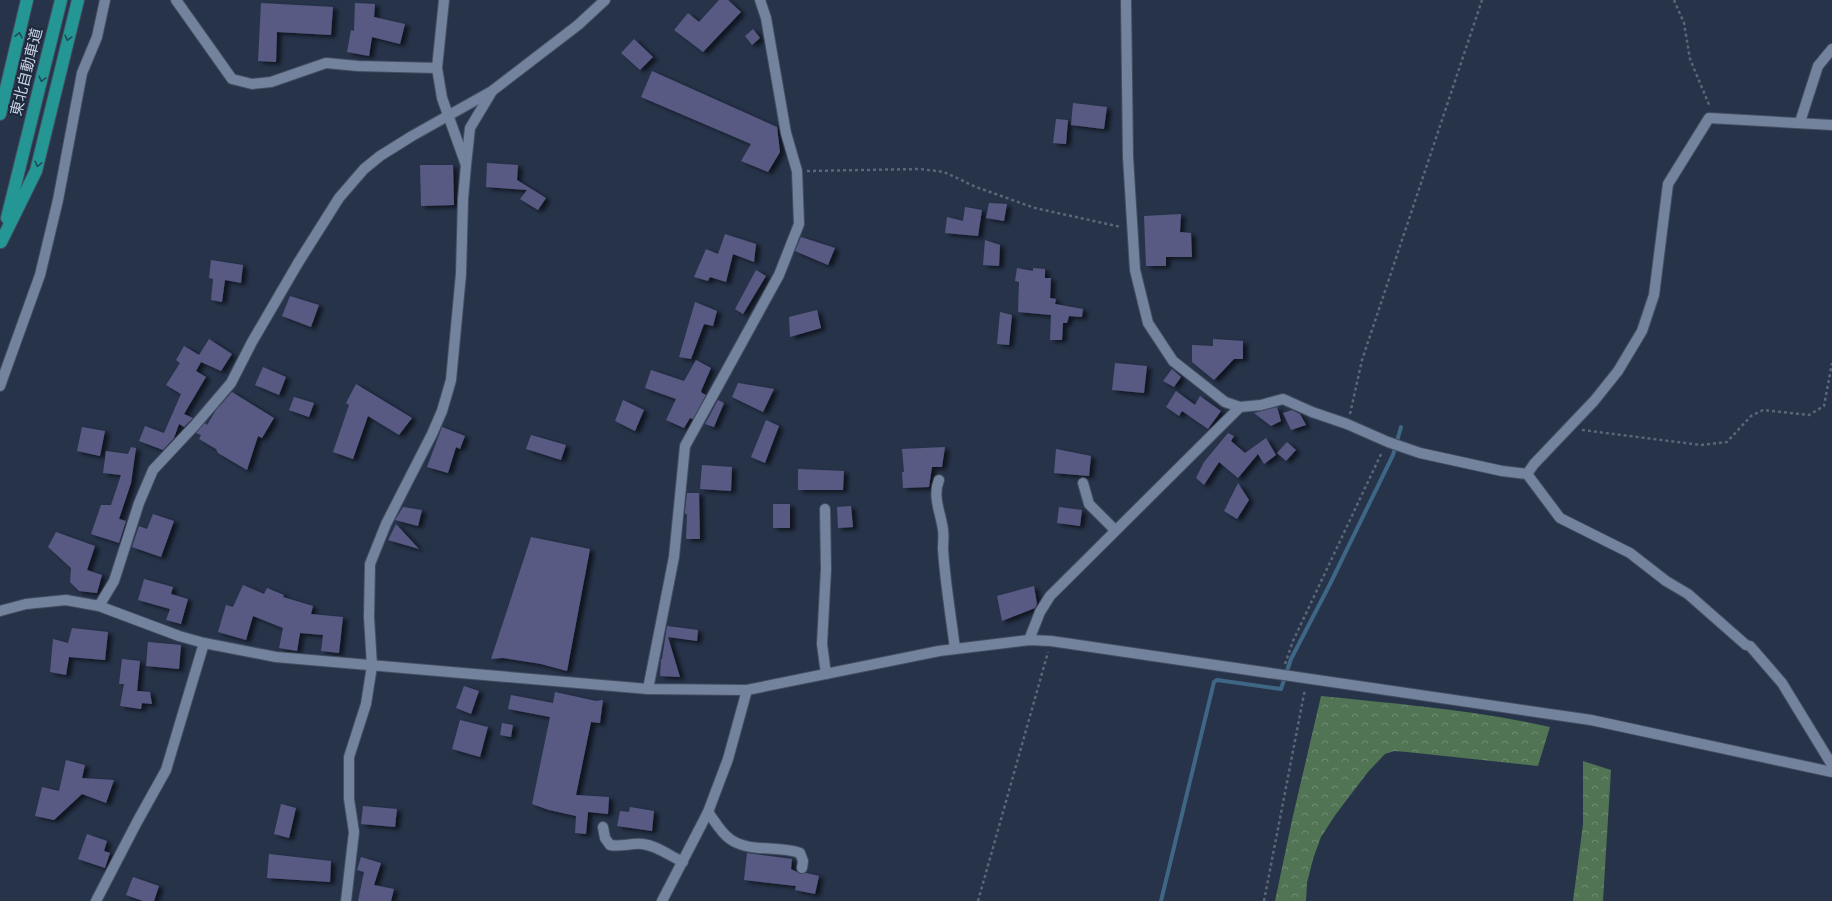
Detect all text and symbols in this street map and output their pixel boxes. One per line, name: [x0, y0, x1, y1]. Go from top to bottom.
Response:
street label: 東北自動車道: [5, 26, 49, 118]
one-way arrow: [14, 32, 22, 38]
one-way arrow: [65, 35, 73, 41]
one-way arrow: [38, 76, 46, 82]
one-way arrow: [34, 161, 42, 167]

